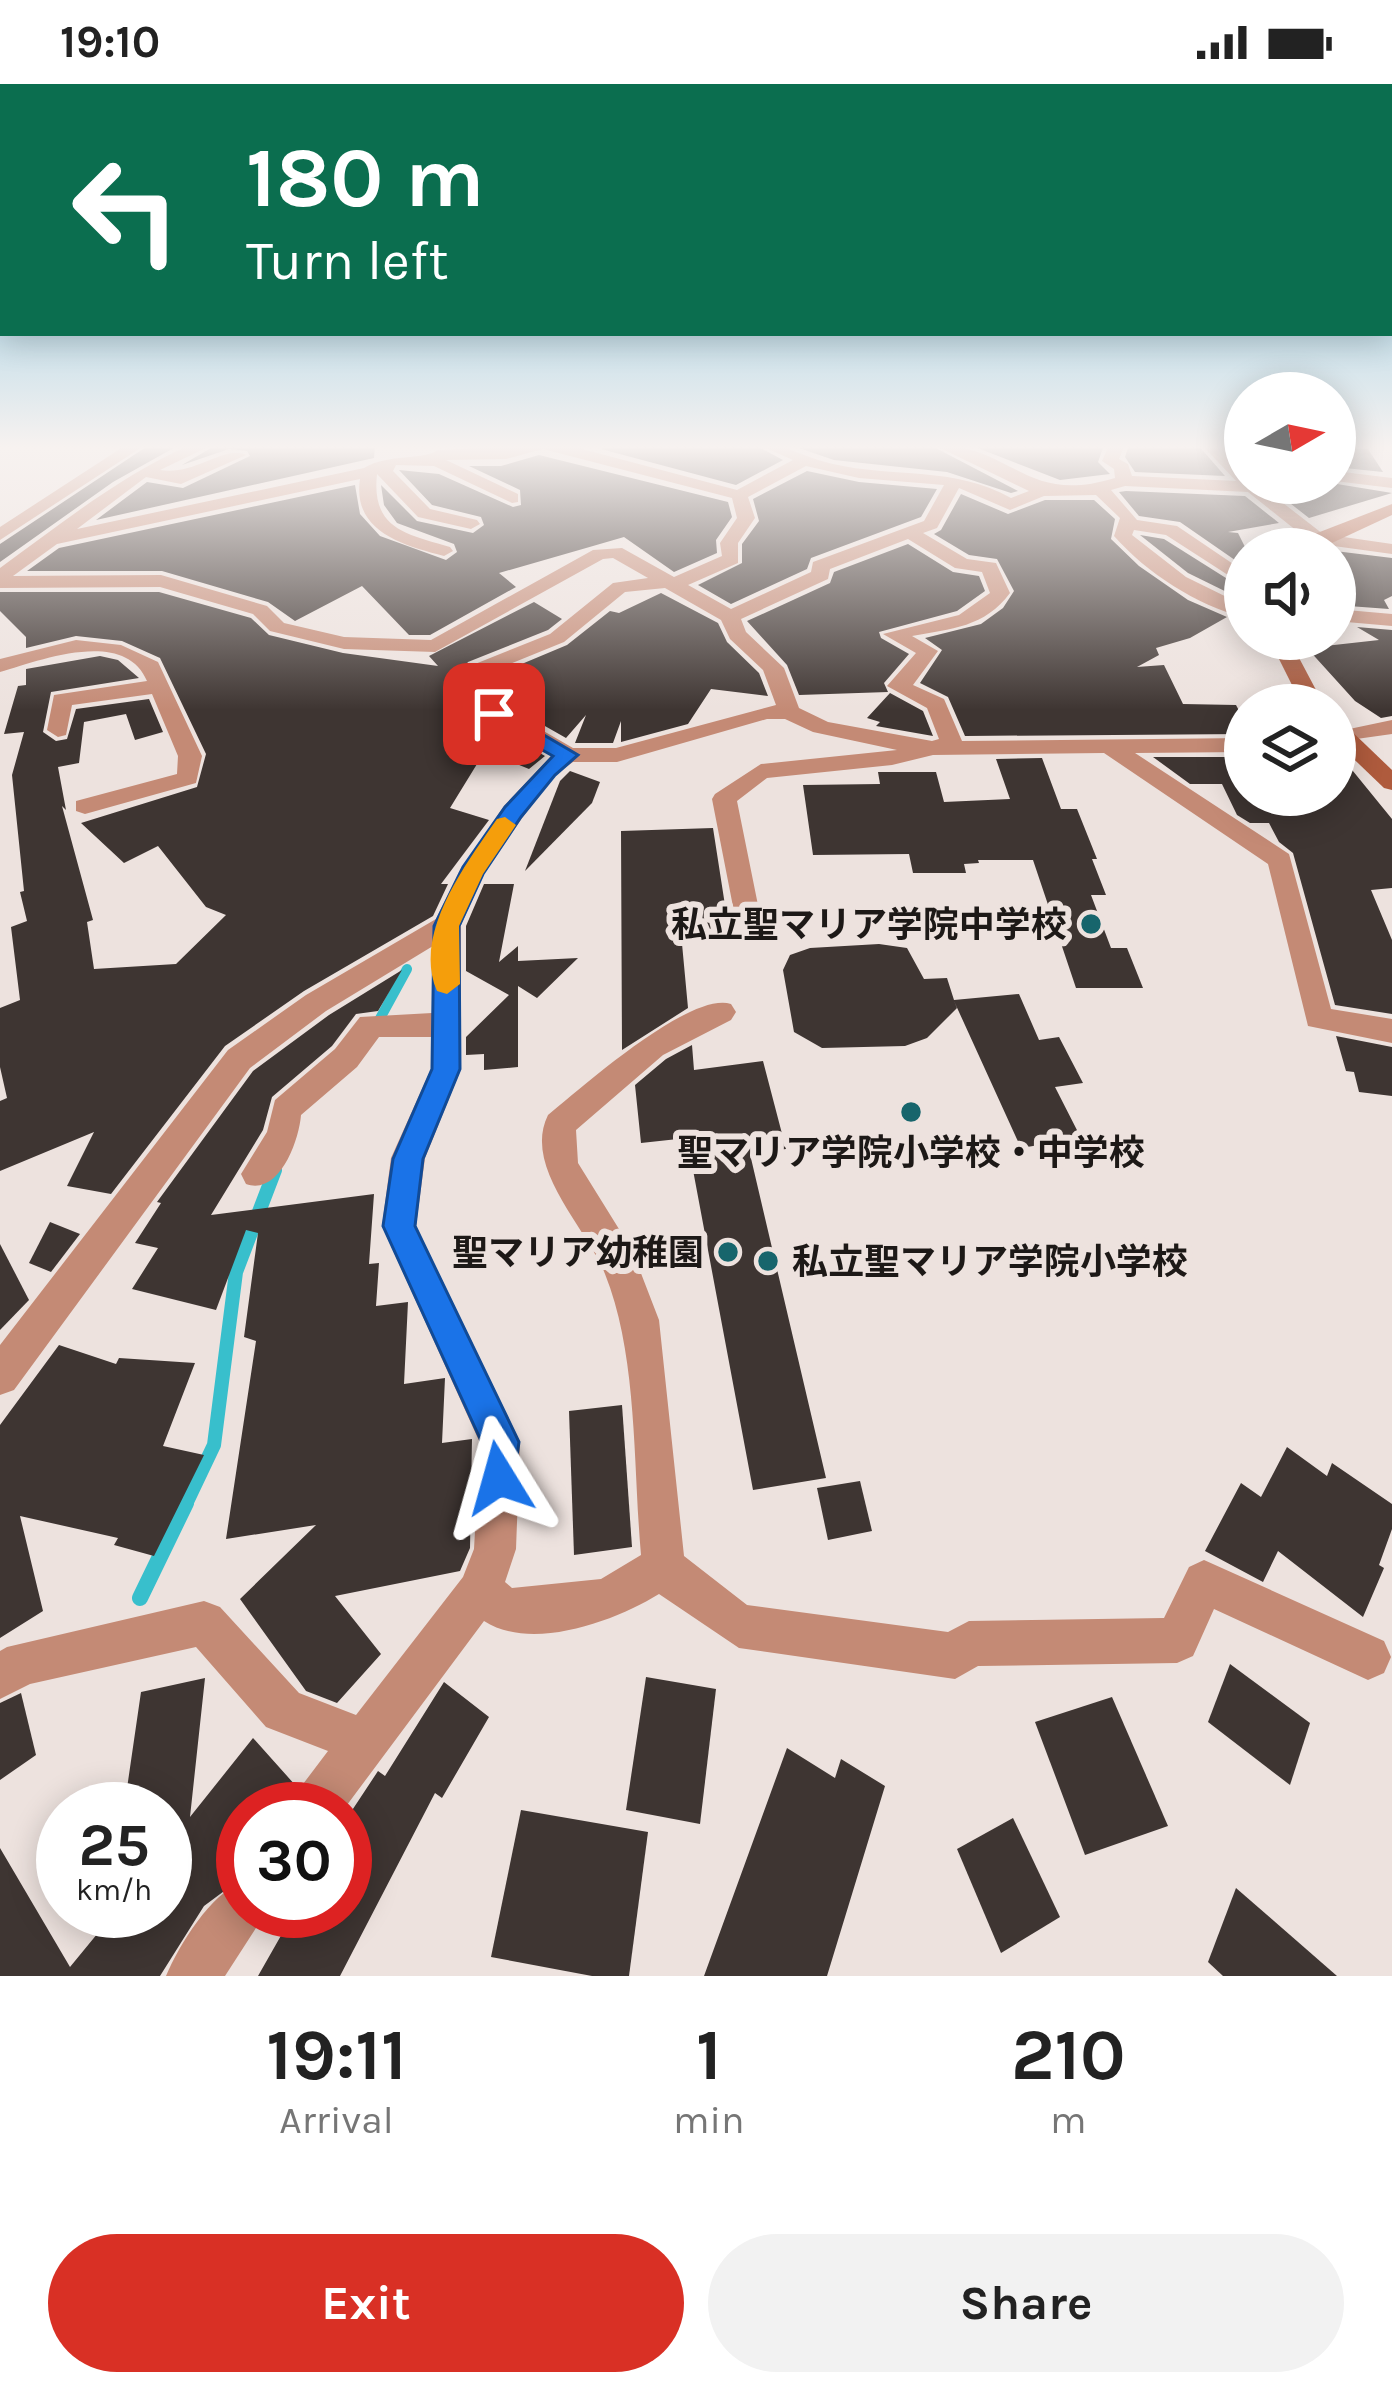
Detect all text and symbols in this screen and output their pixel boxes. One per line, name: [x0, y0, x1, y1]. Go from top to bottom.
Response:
text: 19:10: [60, 16, 160, 68]
text: 180 m: [246, 129, 484, 227]
icon: left: [48, 132, 204, 288]
text: Turn left: [246, 229, 449, 293]
north arrow: [1224, 372, 1356, 504]
map controls: [1224, 372, 1356, 816]
button: sound: [1224, 528, 1356, 660]
pin: [443, 663, 545, 765]
icon: arrive: [461, 681, 527, 747]
button: layers: [1224, 684, 1356, 816]
place label: 私立聖マリア学院中学校: [671, 904, 1067, 946]
marker: 私立聖マリア学院中学校: [1078, 911, 1104, 937]
marker: 聖マリア学院小学校・中学校: [898, 1099, 924, 1125]
place label: 聖マリア学院小学校・中学校: [677, 1132, 1145, 1174]
place label: 聖マリア幼稚園: [452, 1232, 704, 1274]
marker: 聖マリア幼稚園: [715, 1239, 741, 1265]
place label: 私立聖マリア学院小学校: [792, 1241, 1188, 1283]
marker: 私立聖マリア学院小学校: [755, 1248, 781, 1274]
position arrow: [436, 1415, 562, 1541]
speed limit sign: 30: [216, 1782, 372, 1938]
text: 25: [78, 1810, 150, 1880]
text: km/h: [76, 1872, 152, 1908]
text: 19:11: [266, 2013, 407, 2097]
text: 1: [696, 2013, 722, 2097]
text: 210: [1011, 2013, 1126, 2097]
text: Arrival: [279, 2097, 394, 2143]
text: min: [673, 2097, 745, 2143]
text: m: [1050, 2097, 1087, 2143]
button: Exit: [48, 2234, 684, 2372]
button: Share: [708, 2234, 1344, 2372]

